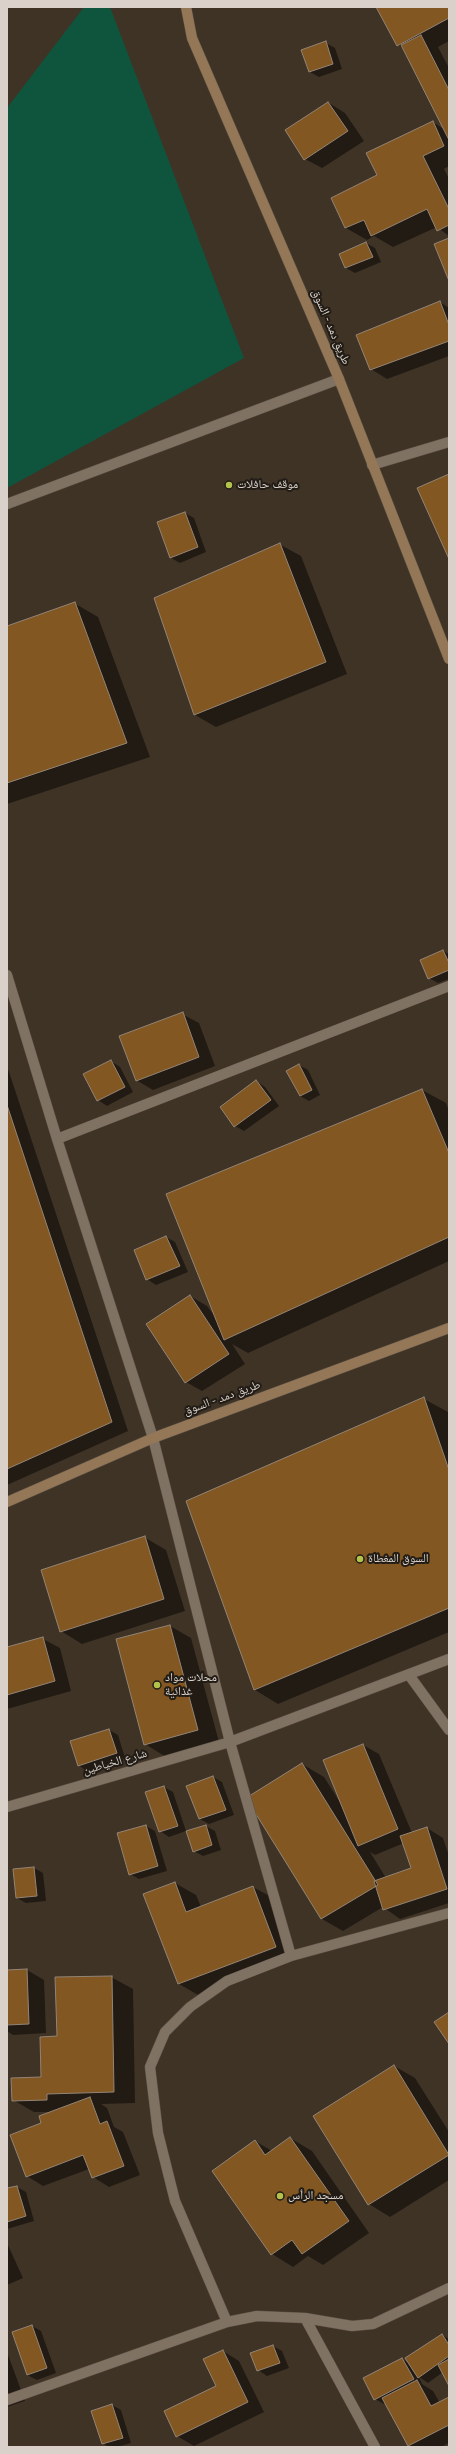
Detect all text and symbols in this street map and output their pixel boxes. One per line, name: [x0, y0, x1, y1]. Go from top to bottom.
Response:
street label: طريق دمد - السوق: [309, 287, 353, 367]
place label: موقف حافلات: [237, 478, 298, 492]
marker: موقف حافلات: [224, 480, 234, 490]
street label: طريق دمد - السوق: [182, 1377, 262, 1419]
place label: السوق المغطاة: [368, 1552, 429, 1566]
marker: السوق المغطاة: [355, 1554, 365, 1564]
place label: محلات مواد غذائية: [165, 1671, 217, 1699]
marker: محلات مواد غذائية: [152, 1680, 162, 1690]
street label: شارع الخياطين: [81, 1746, 149, 1778]
place label: مسجد الرأس: [288, 2189, 343, 2203]
marker: مسجد الرأس: [275, 2191, 285, 2201]

